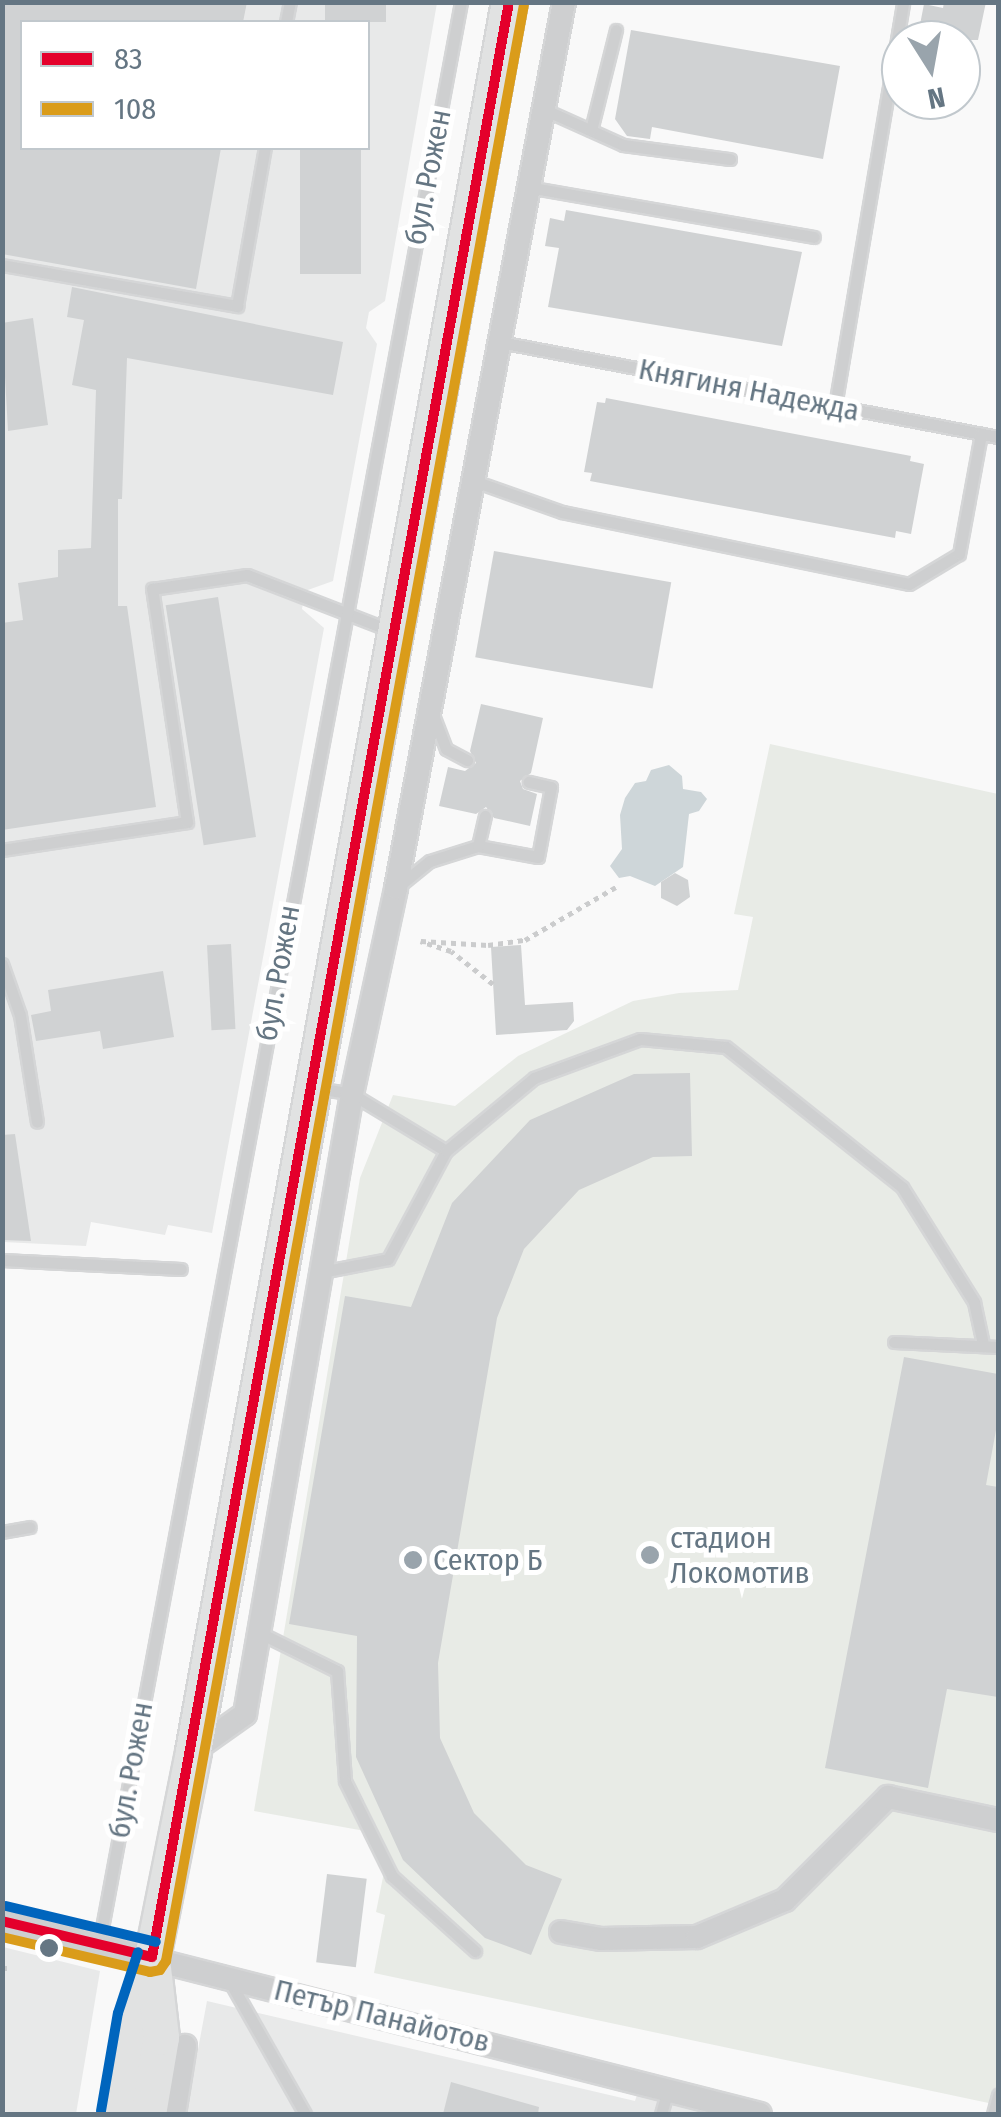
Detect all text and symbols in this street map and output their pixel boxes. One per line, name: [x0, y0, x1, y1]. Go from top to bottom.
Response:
legend: [20, 20, 370, 150]
north arrow: [881, 20, 981, 120]
text: 83: [114, 41, 143, 77]
text: N: [925, 80, 948, 116]
text: 108: [114, 91, 156, 127]
street label: бул. Рожен: [397, 106, 459, 248]
street label: Княгиня Надежда: [636, 351, 862, 429]
street label: бул. Рожен: [248, 902, 308, 1044]
place label: стадион Локомотив: [670, 1520, 810, 1590]
place label: Сектор Б: [433, 1542, 542, 1578]
marker: стадион Локомотив: [639, 1544, 661, 1566]
marker: Сектор Б: [402, 1549, 424, 1571]
street label: бул. Рожен: [101, 1699, 161, 1841]
unlabelled marker: [39, 1938, 59, 1958]
street label: Петър Панайотов: [270, 1972, 494, 2060]

